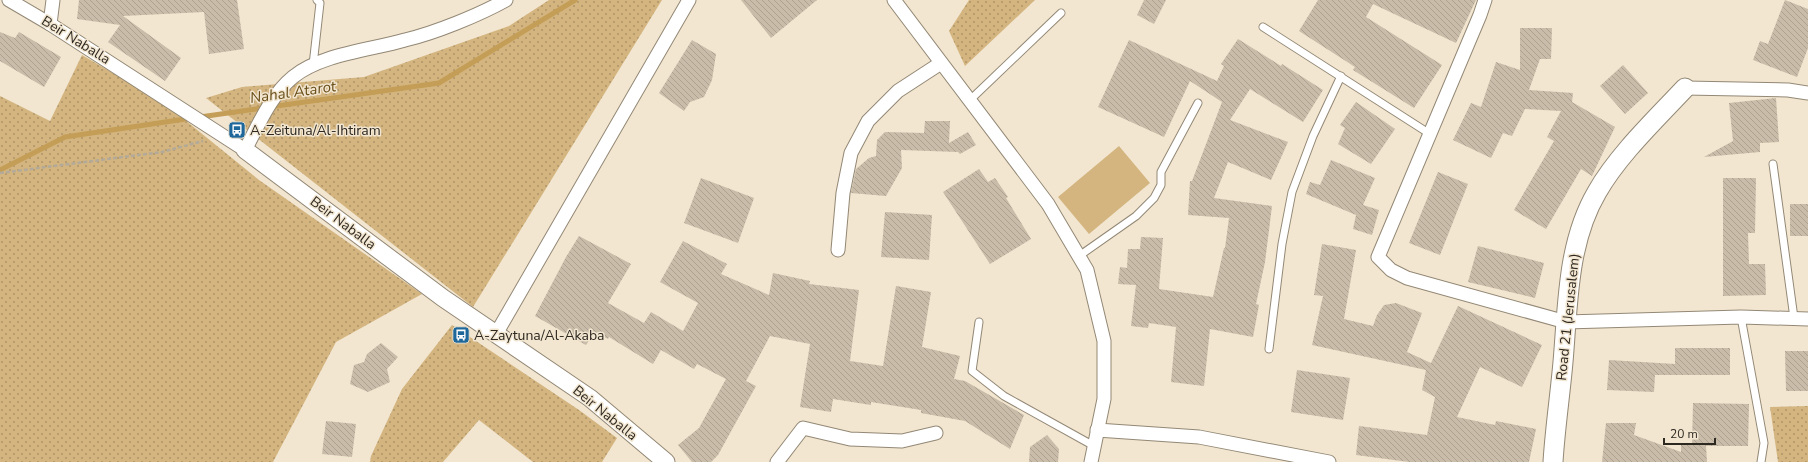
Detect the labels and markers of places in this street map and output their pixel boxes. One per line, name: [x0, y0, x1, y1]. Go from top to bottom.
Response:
bus stop icon: A-Zeituna/Al-Ihtiram: [227, 120, 247, 140]
place label: A-Zeituna/Al-Ihtiram: [250, 121, 381, 140]
bus stop icon: A-Zaytuna/Al-Akaba: [451, 325, 471, 345]
place label: A-Zaytuna/Al-Akaba: [474, 326, 605, 345]

